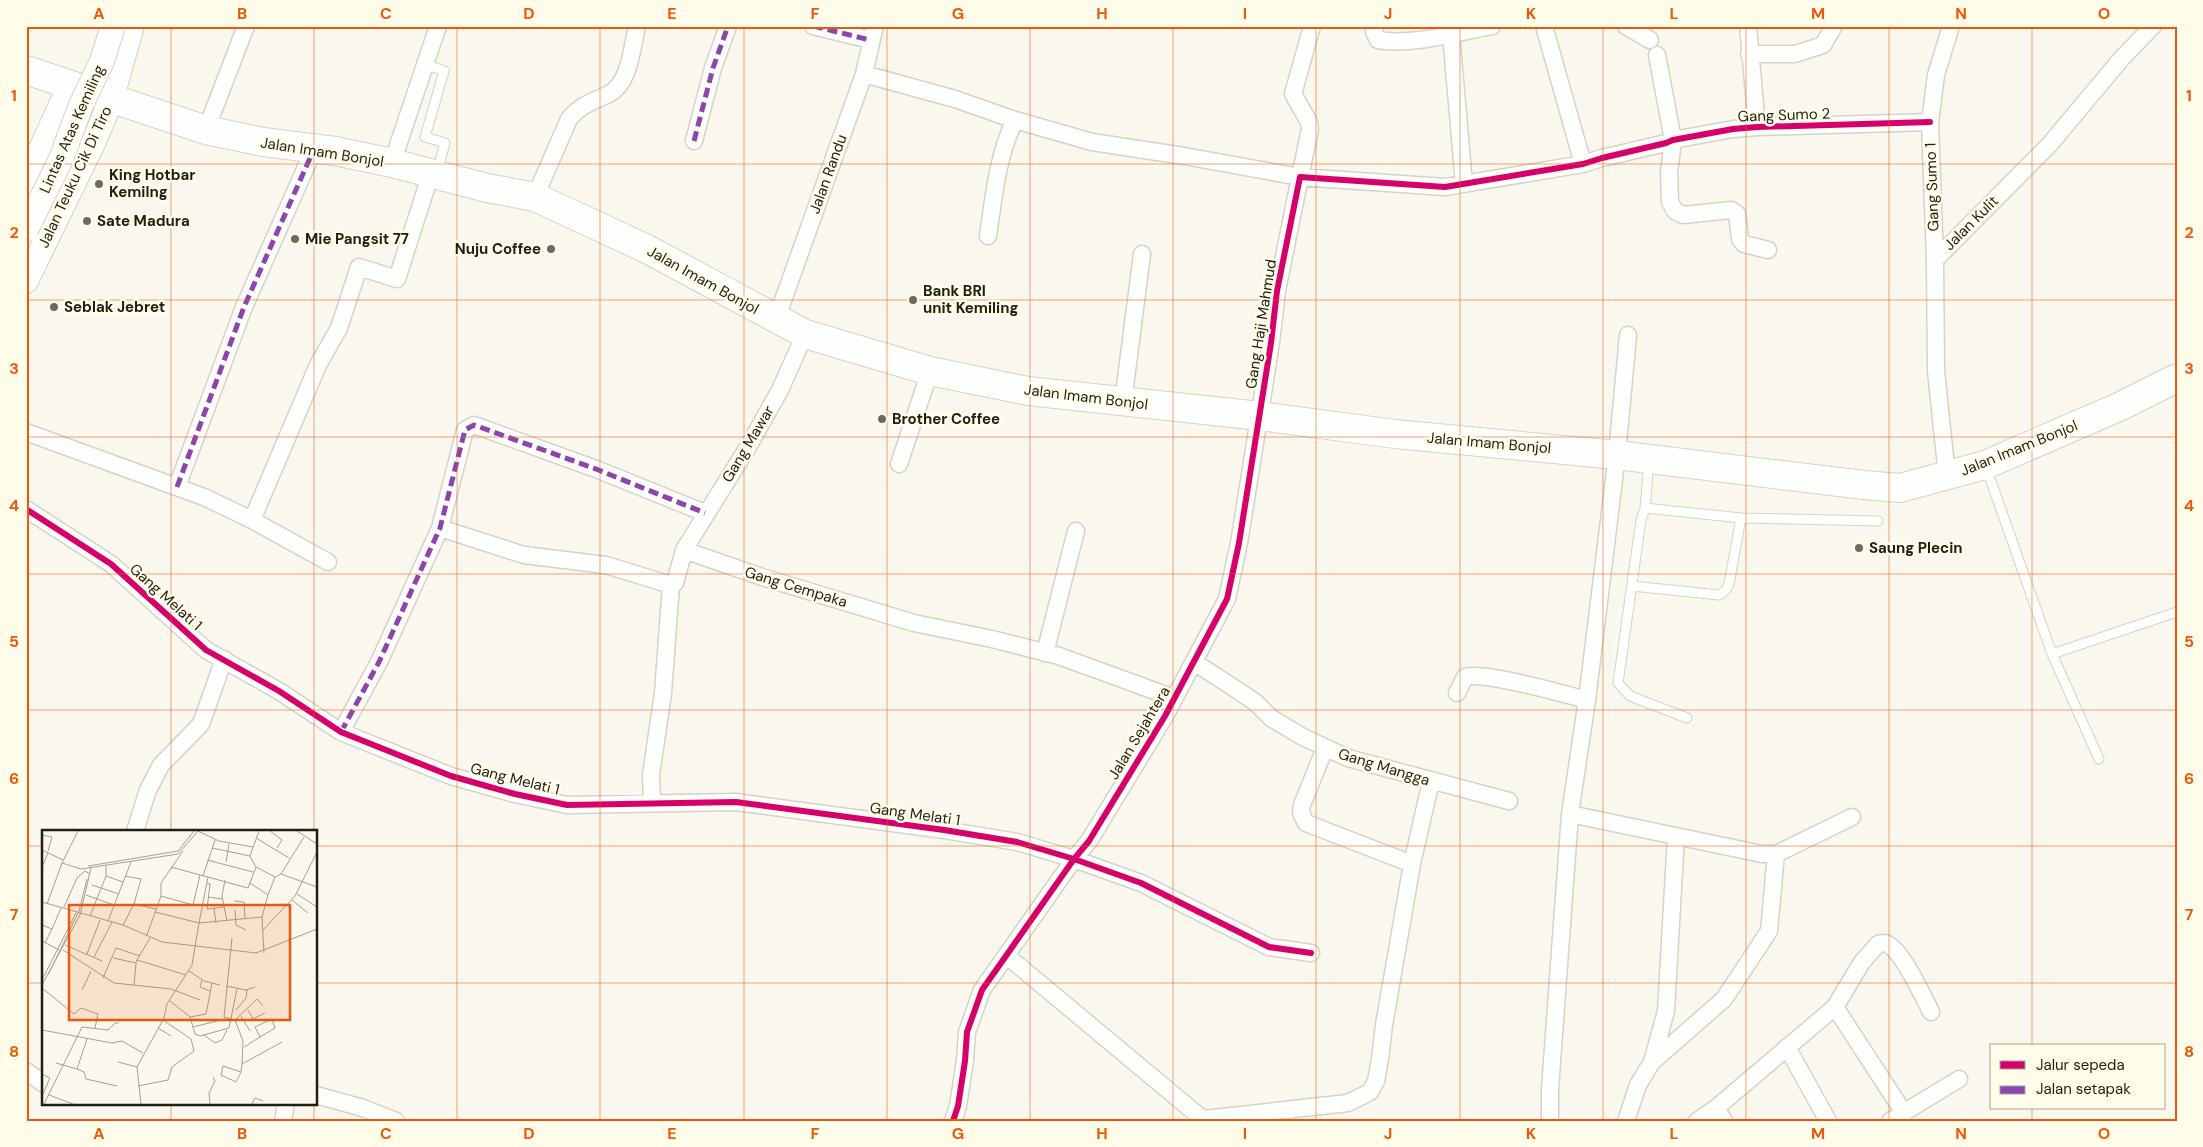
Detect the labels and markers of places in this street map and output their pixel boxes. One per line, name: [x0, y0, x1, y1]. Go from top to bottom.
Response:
place label: King Hotbar Kemilng: [109, 165, 195, 202]
marker: King Hotbar Kemilng: [93, 178, 105, 190]
place label: Sate Madura: [97, 211, 190, 231]
marker: Sate Madura: [81, 215, 93, 227]
place label: Mie Pangsit 77: [305, 229, 409, 249]
marker: Mie Pangsit 77: [289, 233, 301, 245]
place label: Nuju Coffee: [455, 239, 541, 259]
marker: Nuju Coffee: [545, 243, 557, 255]
place label: Bank BRI unit Kemiling: [923, 281, 1018, 318]
marker: Bank BRI unit Kemiling: [907, 294, 919, 306]
place label: Seblak Jebret: [64, 297, 165, 317]
marker: Seblak Jebret: [48, 301, 60, 313]
place label: Brother Coffee: [892, 409, 1000, 429]
marker: Brother Coffee: [876, 413, 888, 425]
place label: Saung Plecin: [1869, 538, 1963, 558]
marker: Saung Plecin: [1853, 542, 1865, 554]

